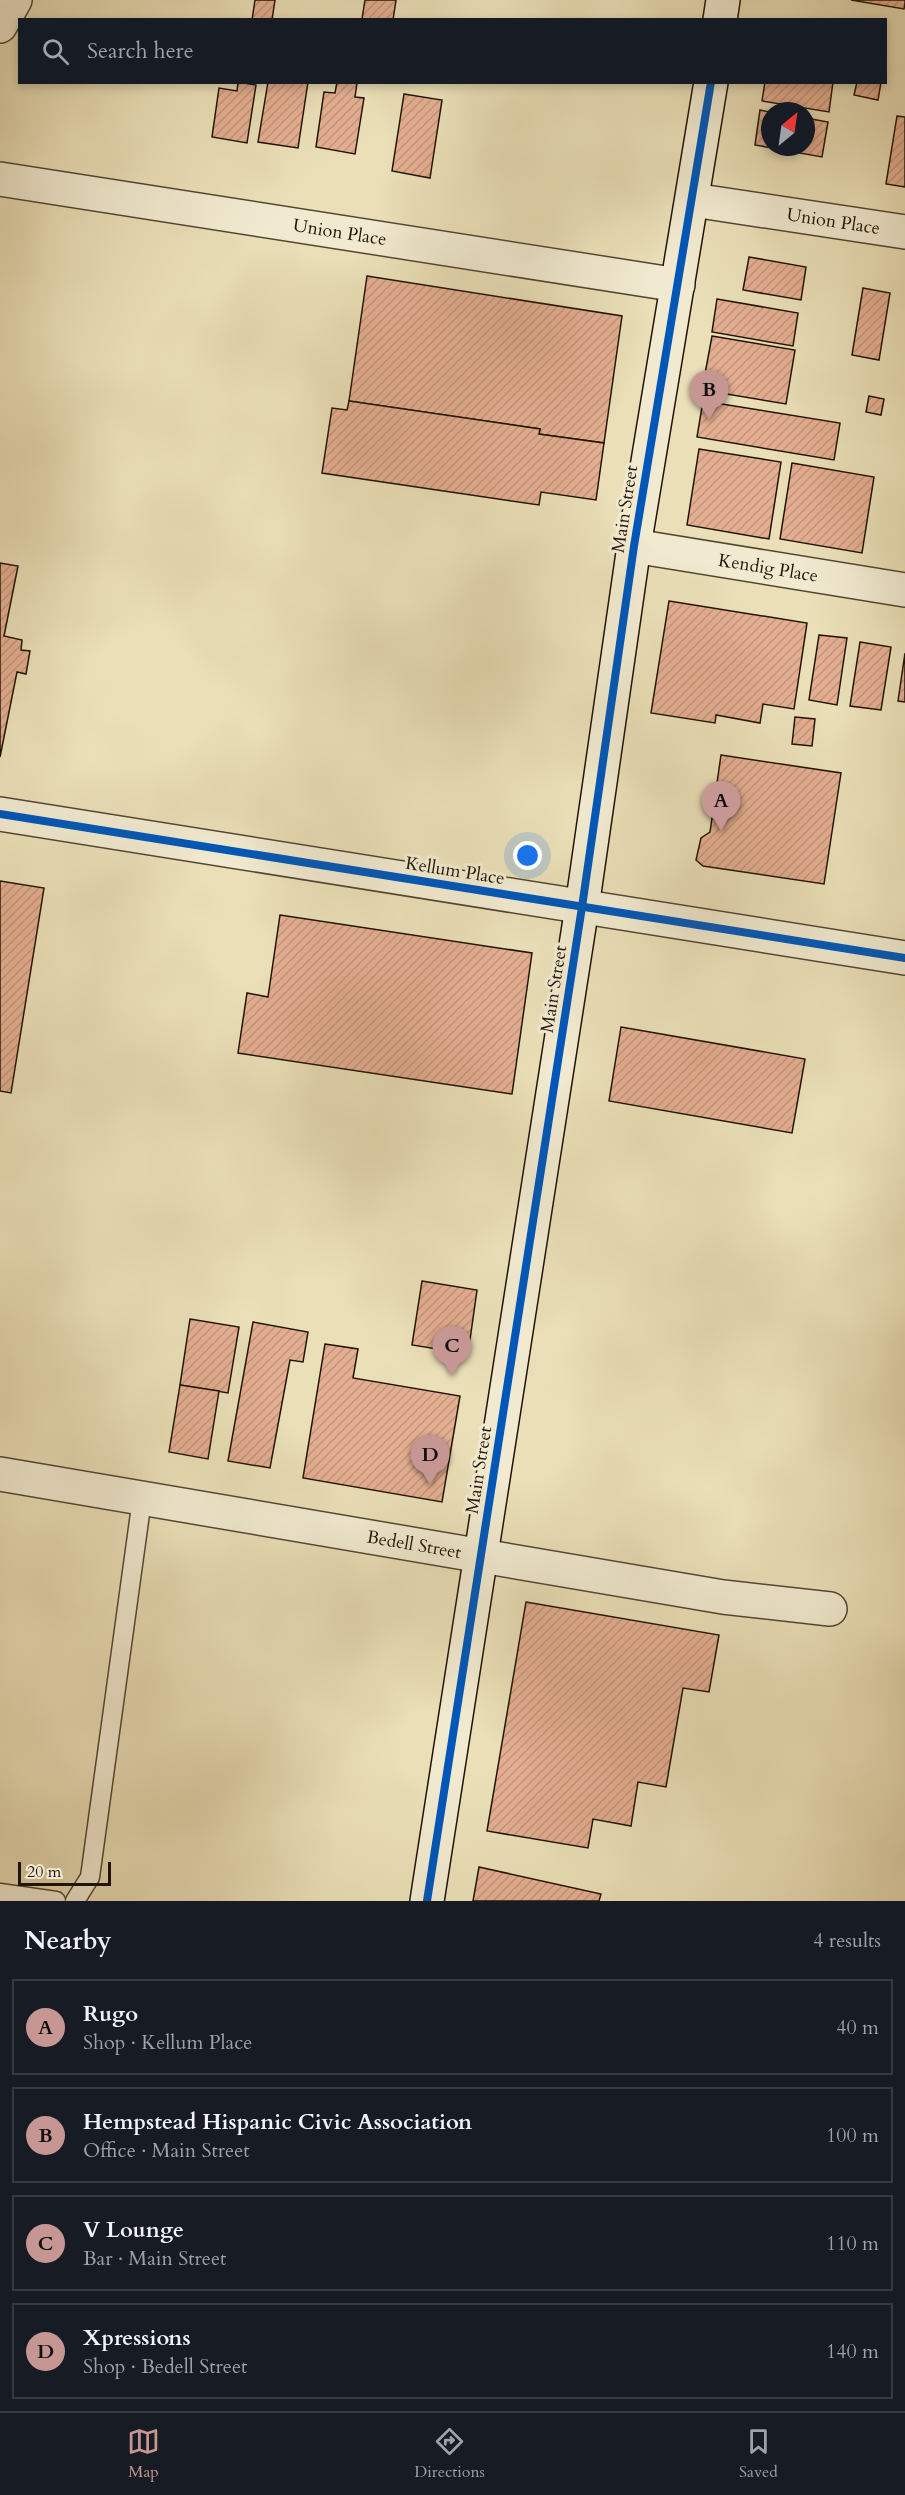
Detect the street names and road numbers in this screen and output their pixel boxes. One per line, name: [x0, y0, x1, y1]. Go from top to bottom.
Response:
street label: Union Place: [785, 202, 882, 241]
street label: Union Place: [291, 213, 388, 252]
street label: Main Street: [606, 463, 644, 554]
street label: Kendig Place: [716, 547, 820, 588]
street label: Kellum Place: [404, 851, 506, 891]
street label: Main Street: [535, 943, 573, 1034]
street label: Main Street: [460, 1424, 498, 1515]
street label: Bedell Street: [365, 1524, 464, 1565]

